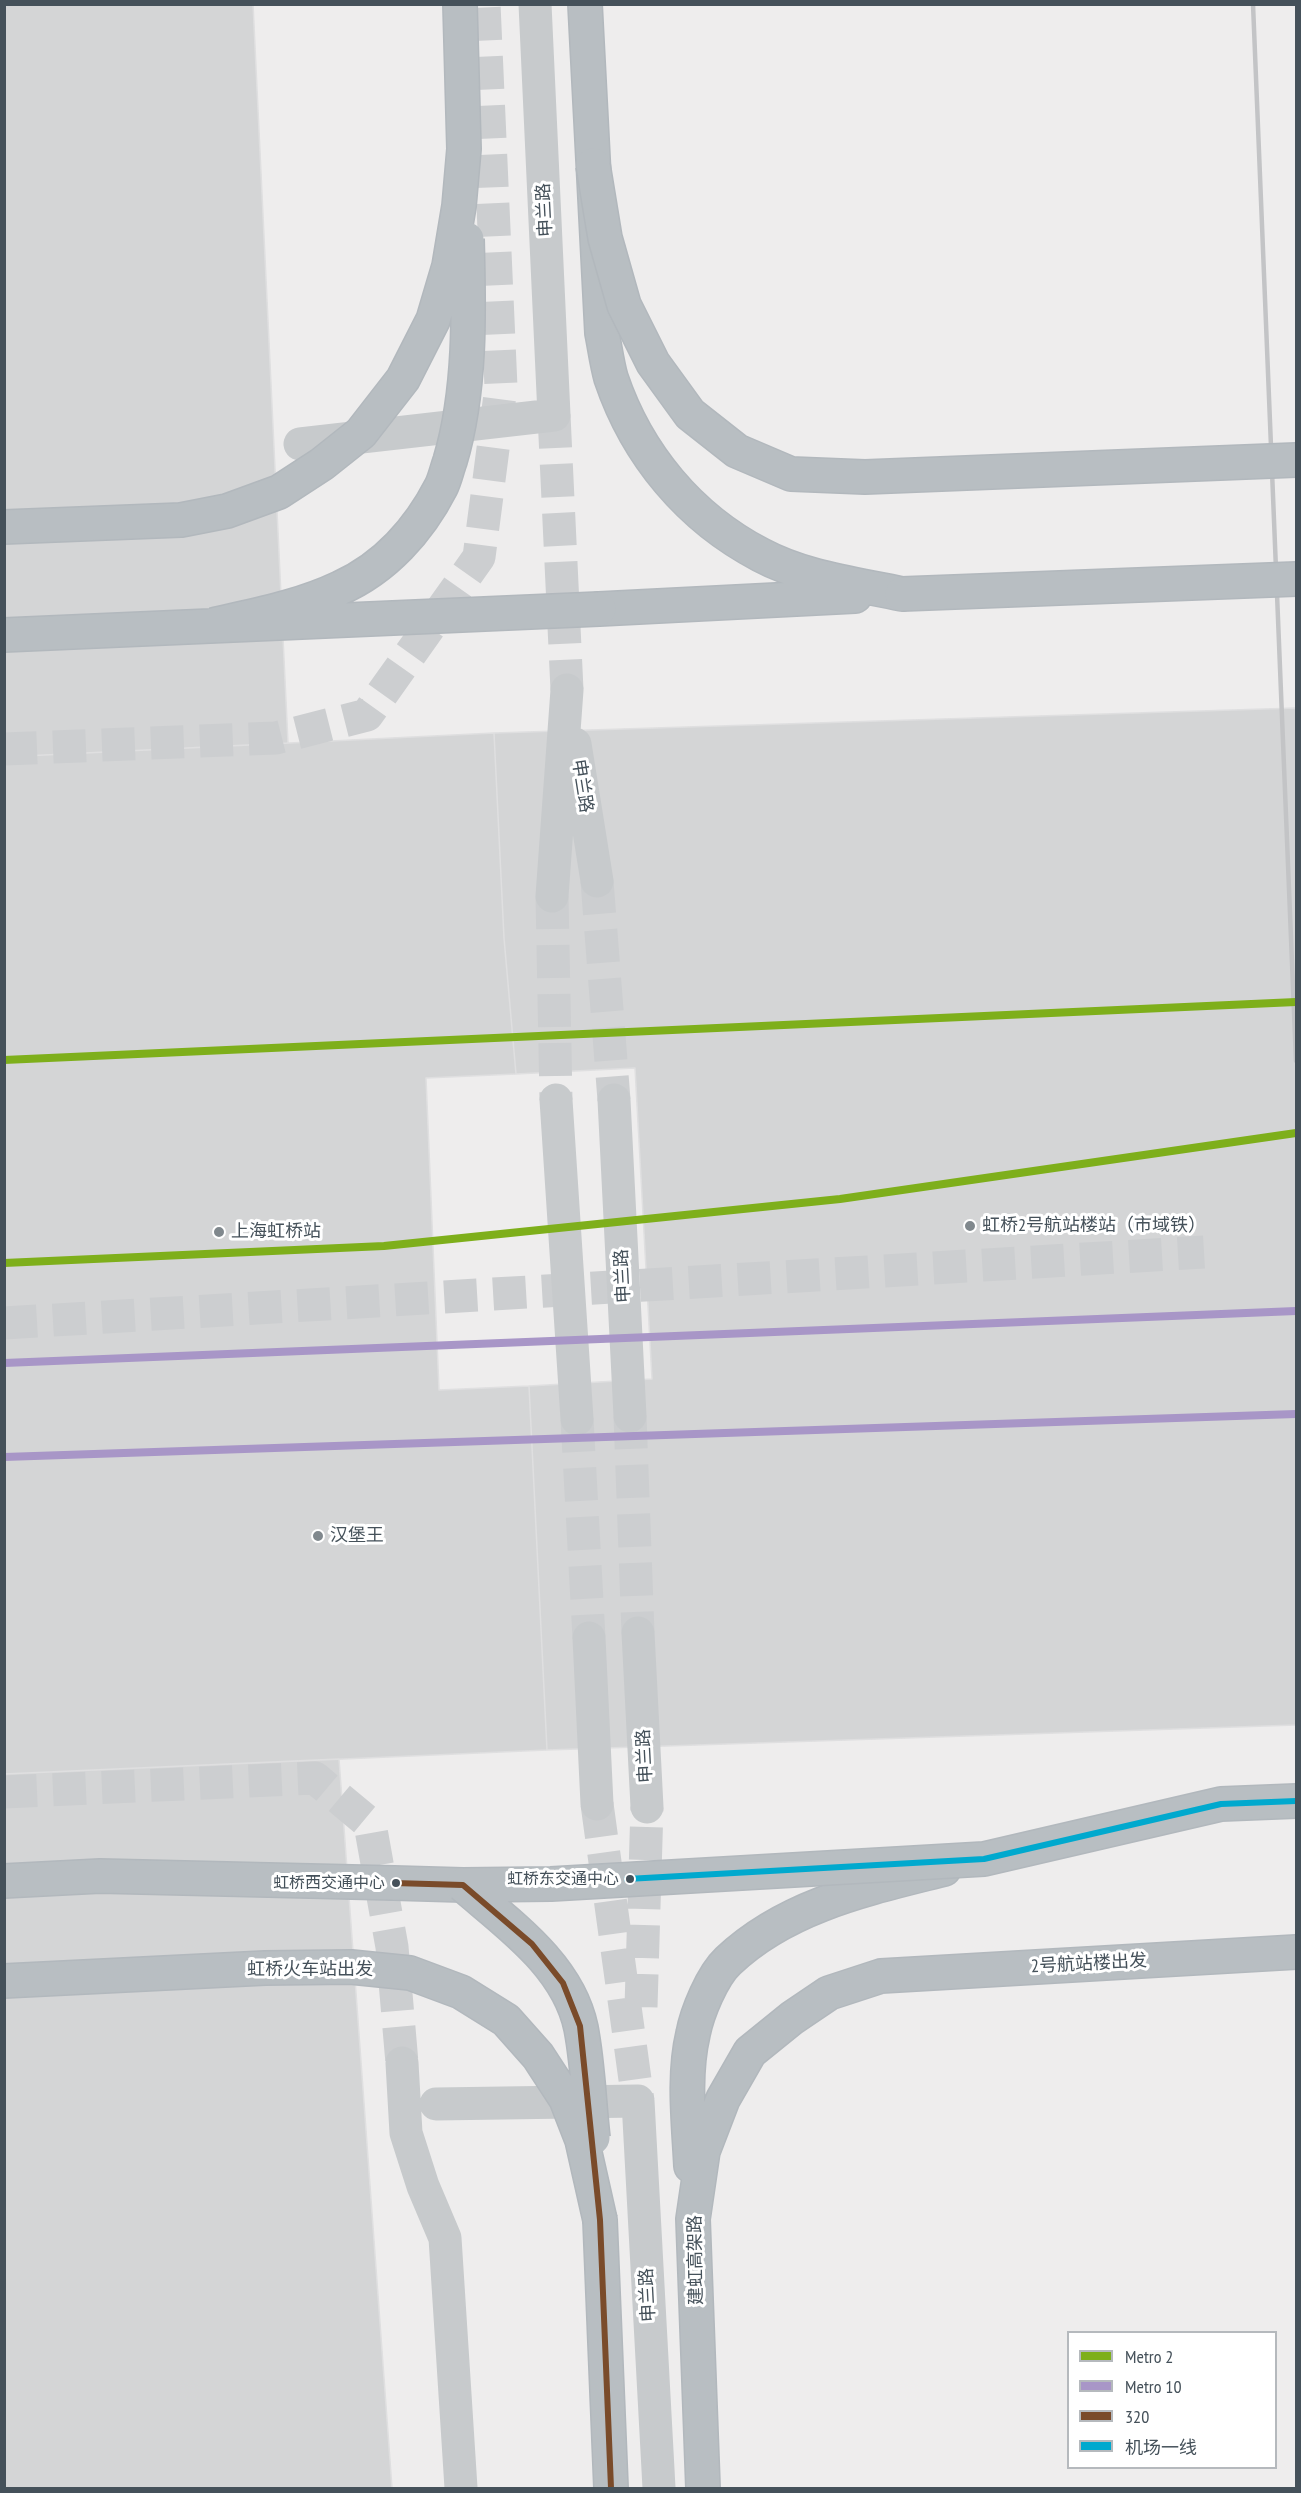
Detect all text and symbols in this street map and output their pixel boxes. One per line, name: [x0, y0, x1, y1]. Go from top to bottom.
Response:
street label: 申兰路: [533, 182, 557, 238]
street label: 申兰路: [567, 758, 597, 814]
place label: 虹桥2号航站楼站（市域铁）: [982, 1215, 1206, 1237]
marker: 虹桥2号航站楼站（市域铁）: [963, 1219, 977, 1233]
place label: 上海虹桥站: [231, 1221, 321, 1243]
marker: 上海虹桥站: [212, 1225, 226, 1239]
street label: 申兰路: [611, 1248, 635, 1304]
place label: 汉堡王: [330, 1525, 384, 1547]
marker: 汉堡王: [311, 1529, 325, 1543]
street label: 申兰路: [633, 1728, 657, 1784]
place label: 虹桥东交通中心: [507, 1869, 619, 1889]
place label: 虹桥西交通中心: [273, 1873, 385, 1893]
marker: 虹桥东交通中心: [624, 1873, 636, 1885]
marker: 虹桥西交通中心: [390, 1877, 402, 1889]
street label: 2号航站楼出发: [1030, 1950, 1148, 1978]
street label: 虹桥火车站出发: [247, 1959, 373, 1981]
street label: 建虹高架路: [684, 2215, 708, 2305]
street label: 申兰路: [636, 2267, 660, 2323]
legend: [1067, 2331, 1277, 2469]
text: Metro 2: [1125, 2345, 1173, 2368]
text: Metro 10: [1125, 2375, 1182, 2398]
text: 320: [1125, 2405, 1149, 2428]
text: 机场一线: [1125, 2436, 1197, 2459]

